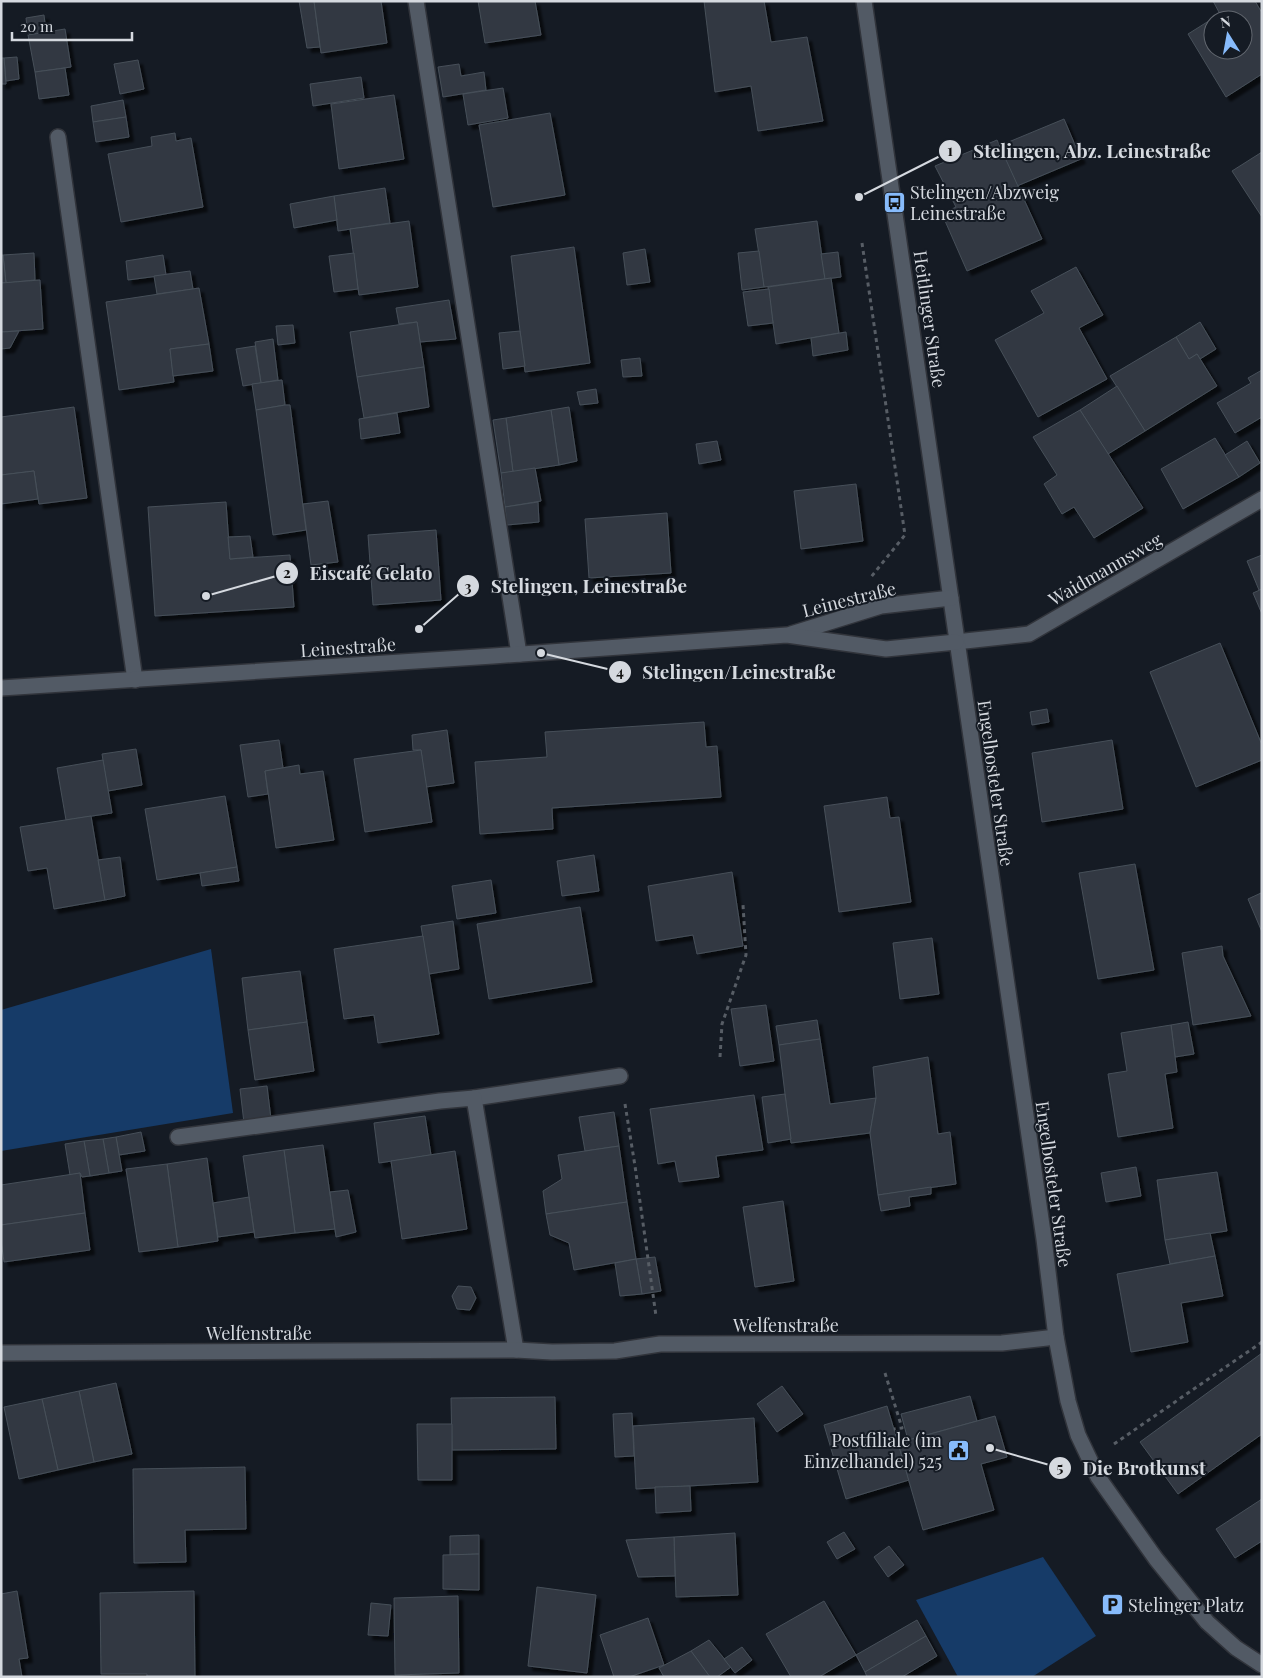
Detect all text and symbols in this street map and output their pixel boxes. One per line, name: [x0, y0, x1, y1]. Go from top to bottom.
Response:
scale bar: [12, 10, 132, 42]
north arrow: [1203, 10, 1253, 60]
text: N: [1219, 11, 1232, 32]
text: 20 m: [20, 16, 54, 36]
callout: Stelingen, Abz. Leinestraße: [938, 134, 1221, 168]
text: Stelingen, Abz. Leinestraße: [973, 137, 1211, 163]
text: 1: [947, 140, 953, 160]
place label: Stelingen/Abzweig Leinestraße: [910, 180, 1060, 225]
bus stop icon: Stelingen/Abzweig Leinestraße: [882, 190, 906, 214]
street label: Heitlinger Straße: [908, 249, 952, 389]
street label: Waidmannsweg: [1043, 527, 1166, 612]
callout: Eiscafé Gelato: [275, 556, 443, 590]
text: Eiscafé Gelato: [309, 559, 433, 585]
text: 2: [283, 562, 291, 582]
callout: Stelingen, Leinestraße: [456, 569, 697, 603]
text: Stelingen, Leinestraße: [491, 572, 687, 598]
text: 3: [464, 576, 472, 596]
street label: Leinestraße: [800, 576, 898, 622]
street label: Leinestraße: [299, 632, 397, 662]
callout: Stelingen/Leinestraße: [607, 655, 846, 689]
text: Stelingen/Leinestraße: [642, 658, 836, 684]
text: 4: [616, 661, 624, 681]
street label: Engelbosteler Straße: [972, 698, 1020, 868]
street label: Engelbosteler Straße: [1030, 1099, 1078, 1269]
street label: Welfenstraße: [732, 1313, 839, 1337]
street label: Welfenstraße: [205, 1321, 312, 1345]
place label: Postfiliale (im Einzelhandel) 525: [804, 1428, 942, 1473]
public building icon: Postfiliale (im Einzelhandel) 525: [946, 1438, 970, 1462]
callout: Die Brotkunst: [1047, 1451, 1216, 1485]
text: Die Brotkunst: [1082, 1454, 1206, 1480]
text: 5: [1057, 1457, 1064, 1477]
parking icon: Stelinger Platz: [1100, 1593, 1124, 1617]
place label: Stelinger Platz: [1128, 1593, 1244, 1617]

